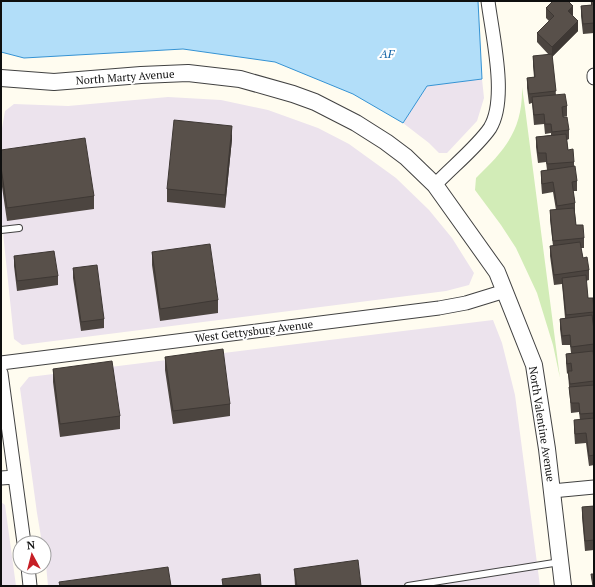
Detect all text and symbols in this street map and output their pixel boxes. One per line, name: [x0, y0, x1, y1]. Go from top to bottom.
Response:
water label: AF: [379, 46, 396, 61]
street label: North Marty Avenue: [75, 67, 175, 87]
street label: West Gettysburg Avenue: [194, 317, 314, 345]
street label: North Valentine Avenue: [526, 365, 558, 483]
north arrow: [12, 535, 52, 575]
text: N: [26, 538, 36, 553]

